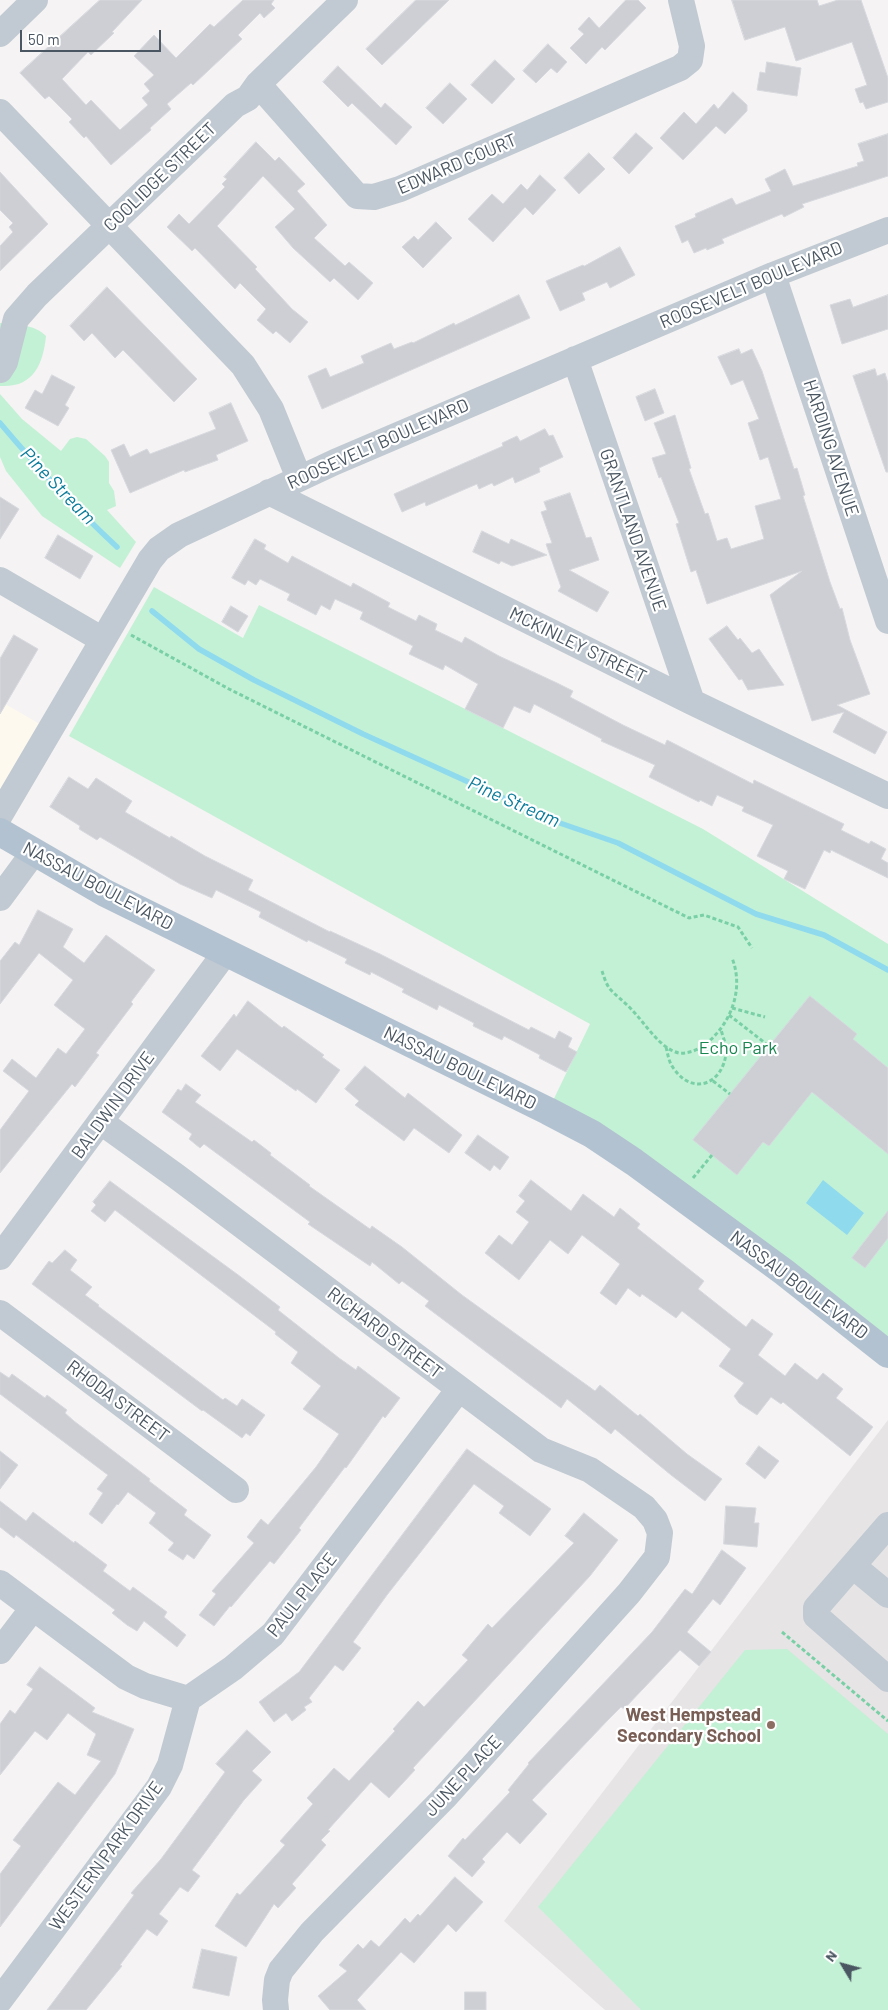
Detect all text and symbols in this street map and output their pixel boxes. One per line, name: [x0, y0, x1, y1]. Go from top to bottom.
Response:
scale bar: [22, 20, 164, 52]
text: 50 m: [28, 30, 60, 48]
street label: COOLIDGE STREET: [99, 118, 221, 236]
street label: EDWARD COURT: [394, 129, 520, 199]
street label: ROOSEVELT BOULEVARD: [656, 237, 846, 333]
street label: HARDING AVENUE: [799, 377, 863, 519]
street label: ROOSEVELT BOULEVARD: [284, 394, 472, 494]
water label: Pine Stream: [16, 443, 100, 529]
street label: GRANTLAND AVENUE: [595, 446, 671, 614]
street label: MCKINLEY STREET: [506, 602, 650, 688]
water label: Pine Stream: [465, 772, 563, 832]
street label: NASSAU BOULEVARD: [19, 837, 177, 935]
street label: NASSAU BOULEVARD: [380, 1022, 540, 1114]
park label: Echo Park: [699, 1037, 777, 1059]
street label: BALDWIN DRIVE: [67, 1047, 159, 1163]
street label: NASSAU BOULEVARD: [726, 1226, 872, 1344]
street label: RICHARD STREET: [323, 1283, 447, 1383]
street label: RHODA STREET: [63, 1355, 173, 1447]
street label: PAUL PLACE: [262, 1549, 342, 1641]
place label: West Hempstead Secondary School: [617, 1704, 761, 1746]
marker: West Hempstead Secondary School: [765, 1719, 777, 1731]
street label: JUNE PLACE: [420, 1731, 506, 1821]
street label: WESTERN PARK DRIVE: [45, 1777, 167, 1935]
north arrow: [818, 1940, 868, 1990]
text: N: [821, 1947, 840, 1965]

